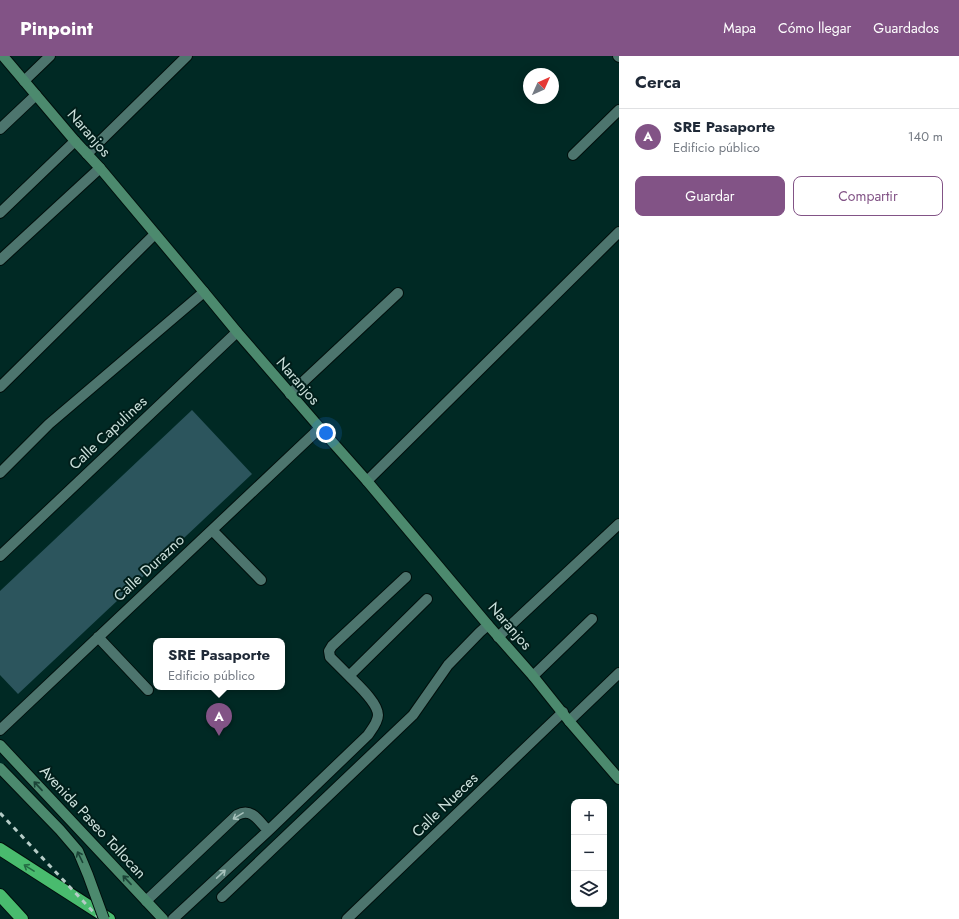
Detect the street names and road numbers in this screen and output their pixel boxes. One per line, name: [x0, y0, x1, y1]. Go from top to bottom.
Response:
street label: Naranjos: [62, 104, 116, 162]
street label: Naranjos: [271, 352, 325, 410]
street label: Calle Capulines: [64, 391, 152, 475]
street label: Calle Durazno: [109, 529, 189, 607]
street label: Naranjos: [483, 597, 537, 655]
street label: Avenida Paseo Tollocan: [35, 760, 151, 884]
street label: Calle Nueces: [407, 768, 483, 842]

